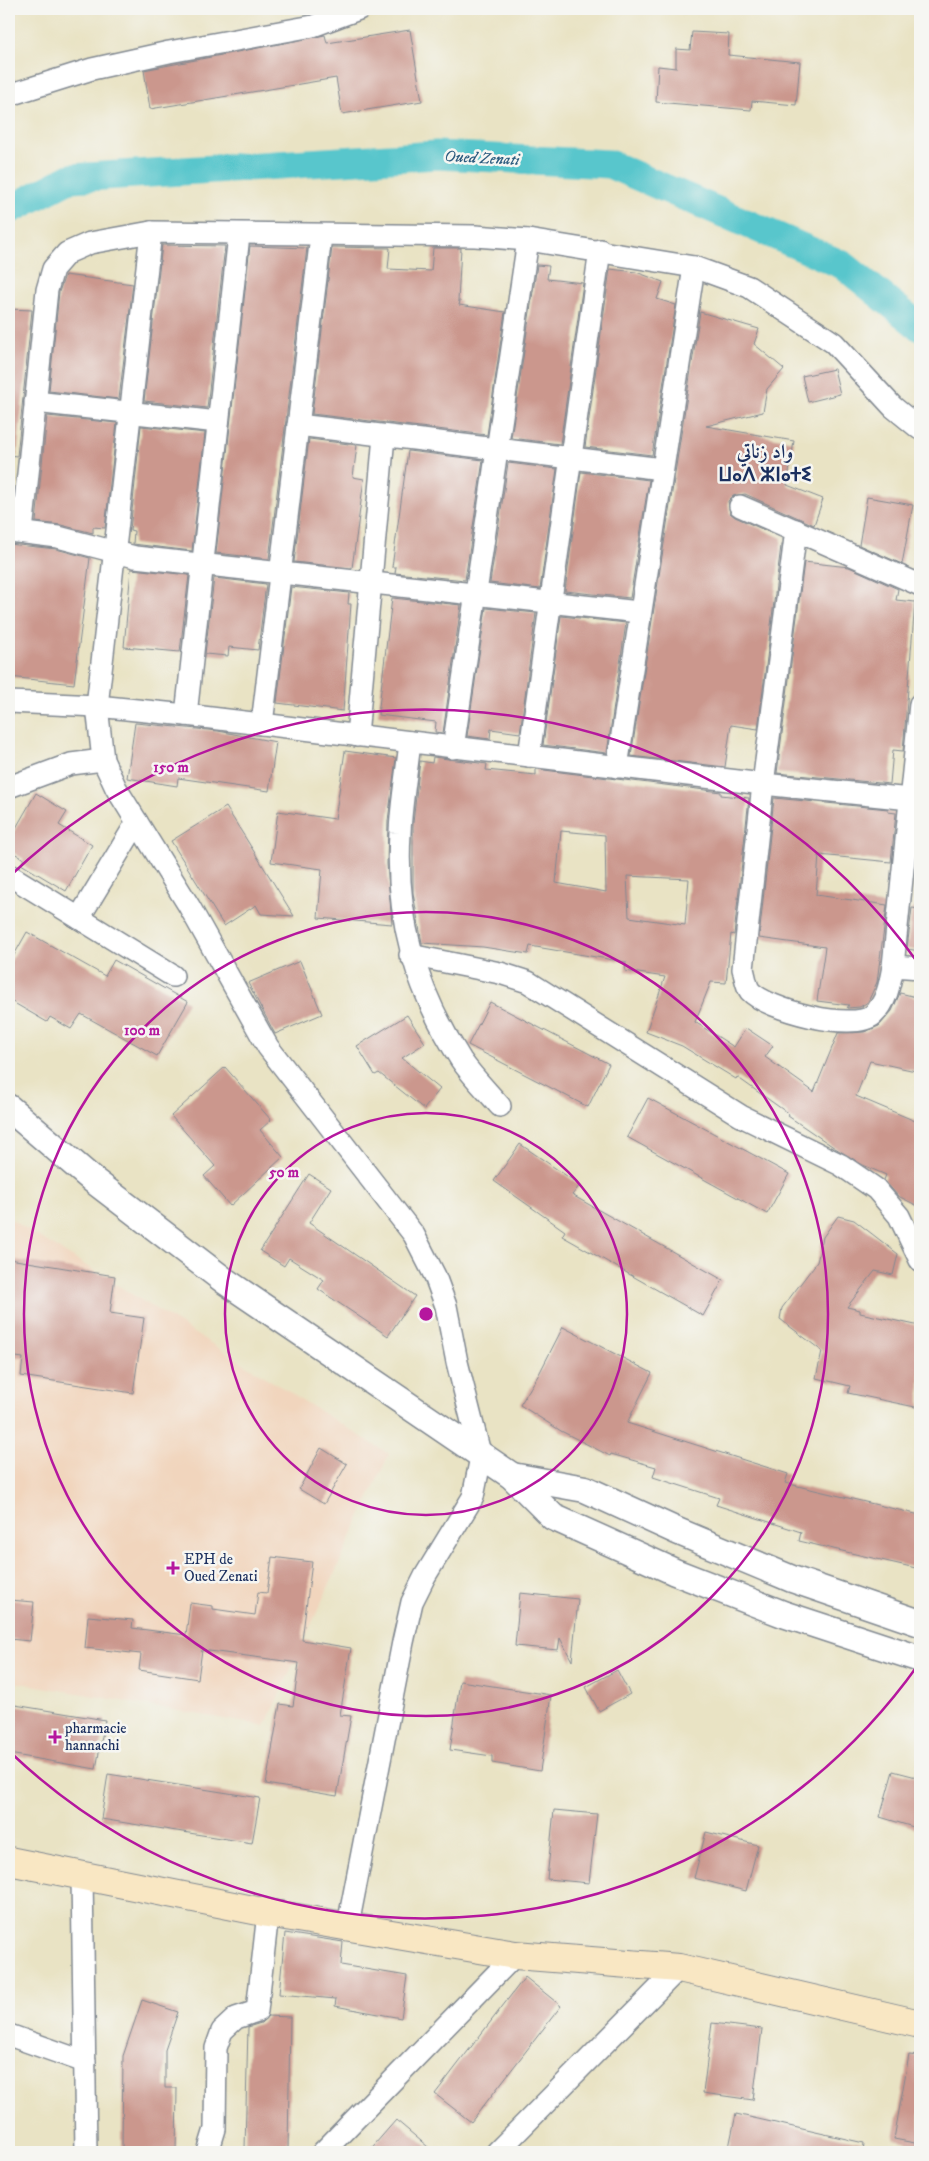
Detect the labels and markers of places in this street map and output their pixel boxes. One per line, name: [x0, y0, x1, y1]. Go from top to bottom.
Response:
centre of rings: [417, 1305, 435, 1323]
place label: EPH de Oued Zenati: [184, 1550, 258, 1586]
marker: EPH de Oued Zenati: [166, 1561, 180, 1575]
place label: pharmacie hannachi: [64, 1719, 126, 1755]
marker: pharmacie hannachi: [49, 1731, 61, 1743]

